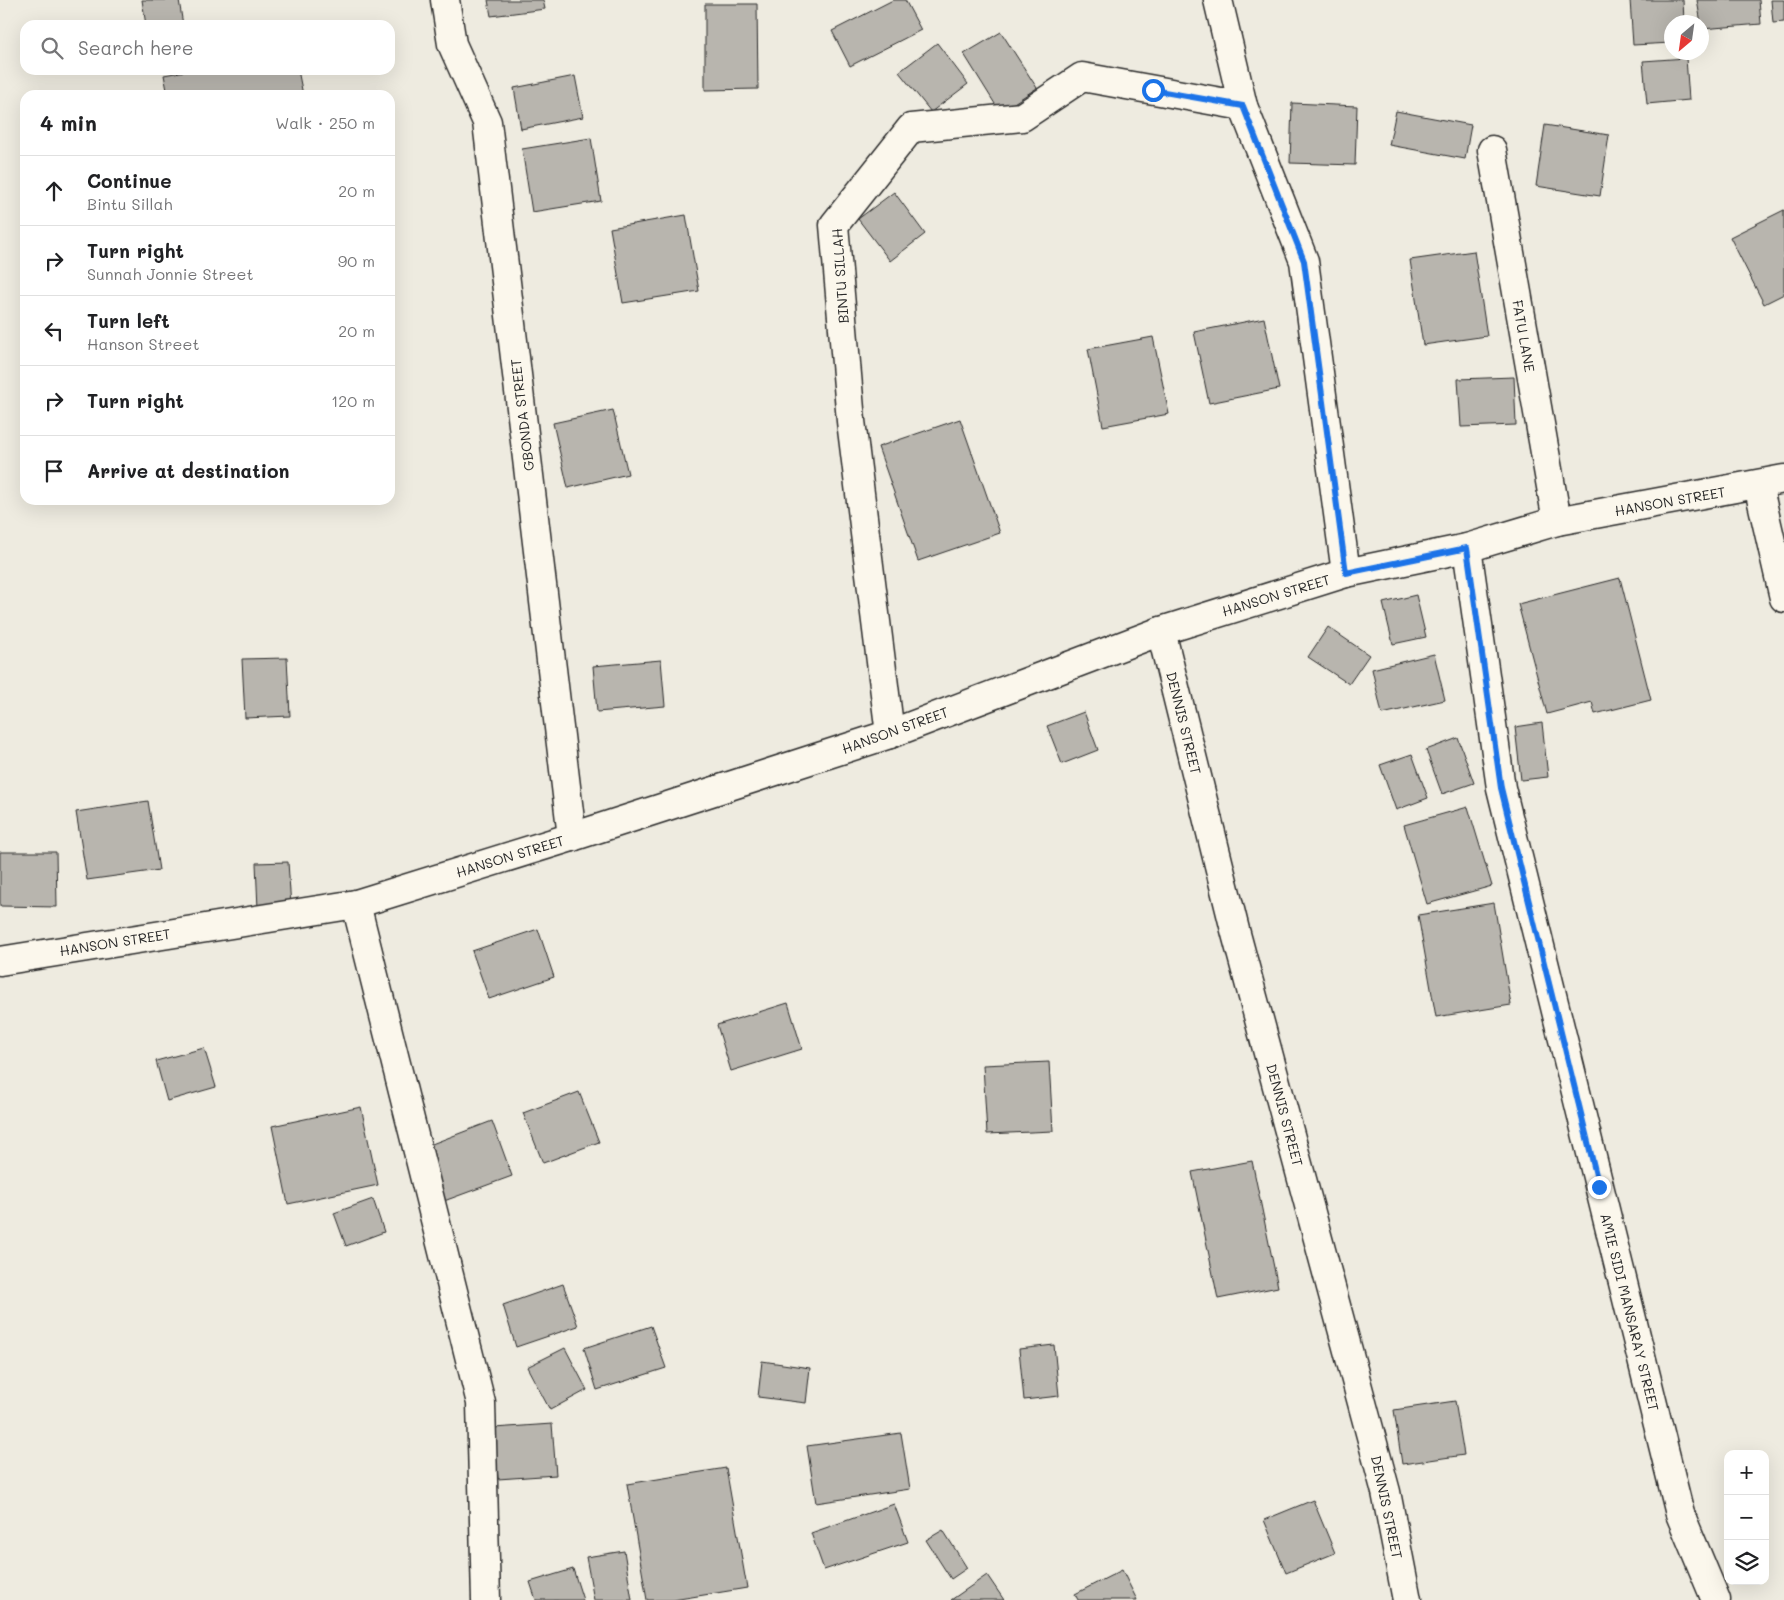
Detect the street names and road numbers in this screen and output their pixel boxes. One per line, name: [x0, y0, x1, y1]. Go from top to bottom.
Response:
street label: BINTU SILLAH: [827, 228, 853, 324]
street label: FATU LANE: [1508, 298, 1540, 374]
street label: GBONDA STREET: [506, 358, 538, 472]
street label: HANSON STREET: [1613, 482, 1727, 520]
street label: HANSON STREET: [1220, 569, 1333, 620]
street label: DENNIS STREET: [1162, 670, 1206, 777]
street label: HANSON STREET: [839, 702, 951, 758]
street label: HANSON STREET: [454, 830, 567, 881]
street label: HANSON STREET: [58, 924, 172, 960]
street label: DENNIS STREET: [1262, 1062, 1308, 1169]
street label: AMIE SIDI MANSARAY STREET: [1596, 1211, 1664, 1413]
street label: DENNIS STREET: [1367, 1454, 1407, 1561]

